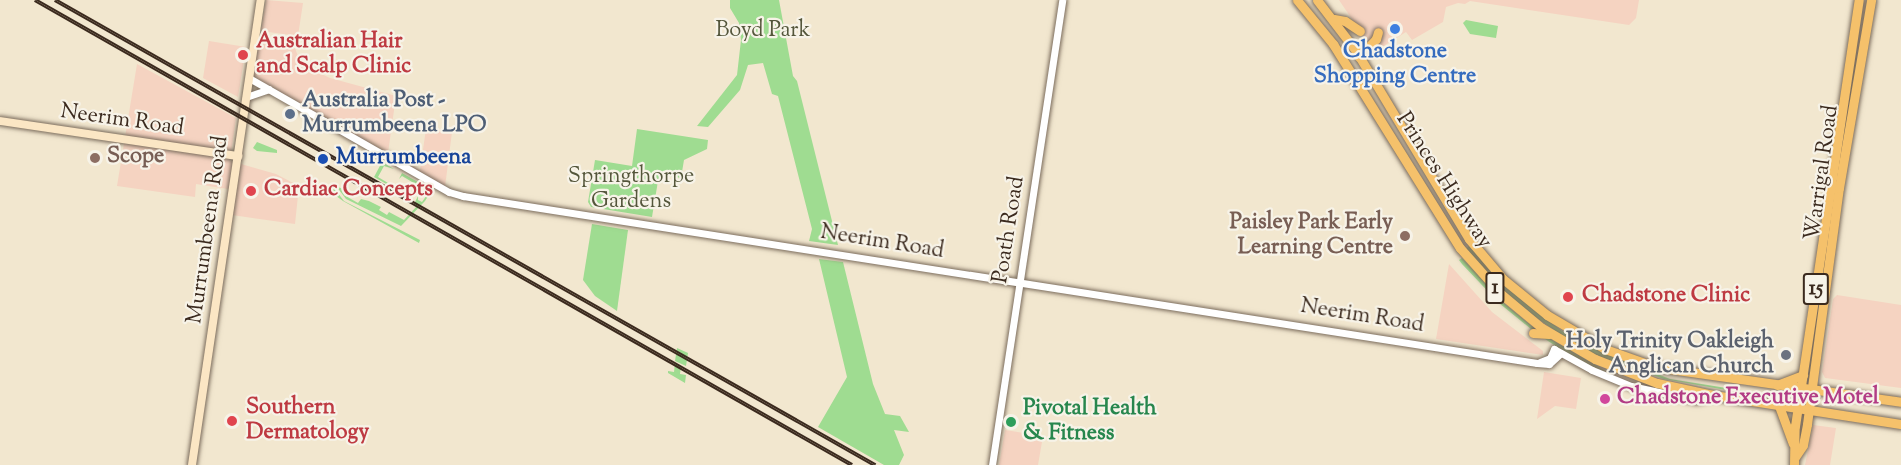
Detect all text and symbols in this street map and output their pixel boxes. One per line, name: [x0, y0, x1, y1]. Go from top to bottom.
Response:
park label: Boyd Park: [716, 19, 810, 45]
marker: Chadstone Shopping Centre: [1388, 22, 1402, 36]
place label: Australian Hair and Scalp Clinic: [256, 29, 411, 80]
place label: Chadstone Shopping Centre: [1314, 39, 1476, 90]
marker: Australian Hair and Scalp Clinic: [234, 46, 252, 64]
place label: Australia Post - Murrumbeena LPO: [302, 88, 487, 140]
street label: Neerim Road: [58, 99, 186, 143]
street label: Warrigal Road: [1800, 103, 1846, 243]
marker: Australia Post - Murrumbeena LPO: [283, 107, 297, 121]
street label: Princes Highway: [1389, 108, 1497, 254]
street label: Murrumbeena Road: [183, 134, 235, 326]
place label: Scope: [107, 145, 164, 171]
place label: Murrumbeena: [336, 146, 471, 172]
marker: Murrumbeena: [314, 150, 332, 168]
marker: Scope: [88, 151, 102, 165]
park label: Springthorpe Gardens: [568, 164, 694, 216]
street label: Poath Road: [989, 175, 1031, 285]
place label: Cardiac Concepts: [264, 178, 433, 204]
marker: Cardiac Concepts: [242, 182, 260, 200]
place label: Paisley Park Early Learning Centre: [1229, 210, 1393, 262]
street label: Neerim Road: [818, 220, 946, 266]
marker: Paisley Park Early Learning Centre: [1398, 229, 1412, 243]
road number: 1: [1484, 270, 1506, 306]
road number: 15: [1802, 271, 1830, 307]
place label: Chadstone Clinic: [1582, 284, 1750, 310]
marker: Chadstone Clinic: [1559, 288, 1577, 306]
street label: Neerim Road: [1298, 294, 1426, 340]
place label: Holy Trinity Oakleigh Anglican Church: [1566, 329, 1774, 380]
marker: Holy Trinity Oakleigh Anglican Church: [1779, 348, 1793, 362]
place label: Chadstone Executive Motel: [1617, 386, 1879, 412]
marker: Chadstone Executive Motel: [1598, 392, 1612, 406]
place label: Southern Dermatology: [246, 395, 369, 446]
place label: Pivotal Health & Fitness: [1023, 396, 1157, 448]
marker: Southern Dermatology: [223, 412, 241, 430]
marker: Pivotal Health & Fitness: [1004, 415, 1018, 429]

